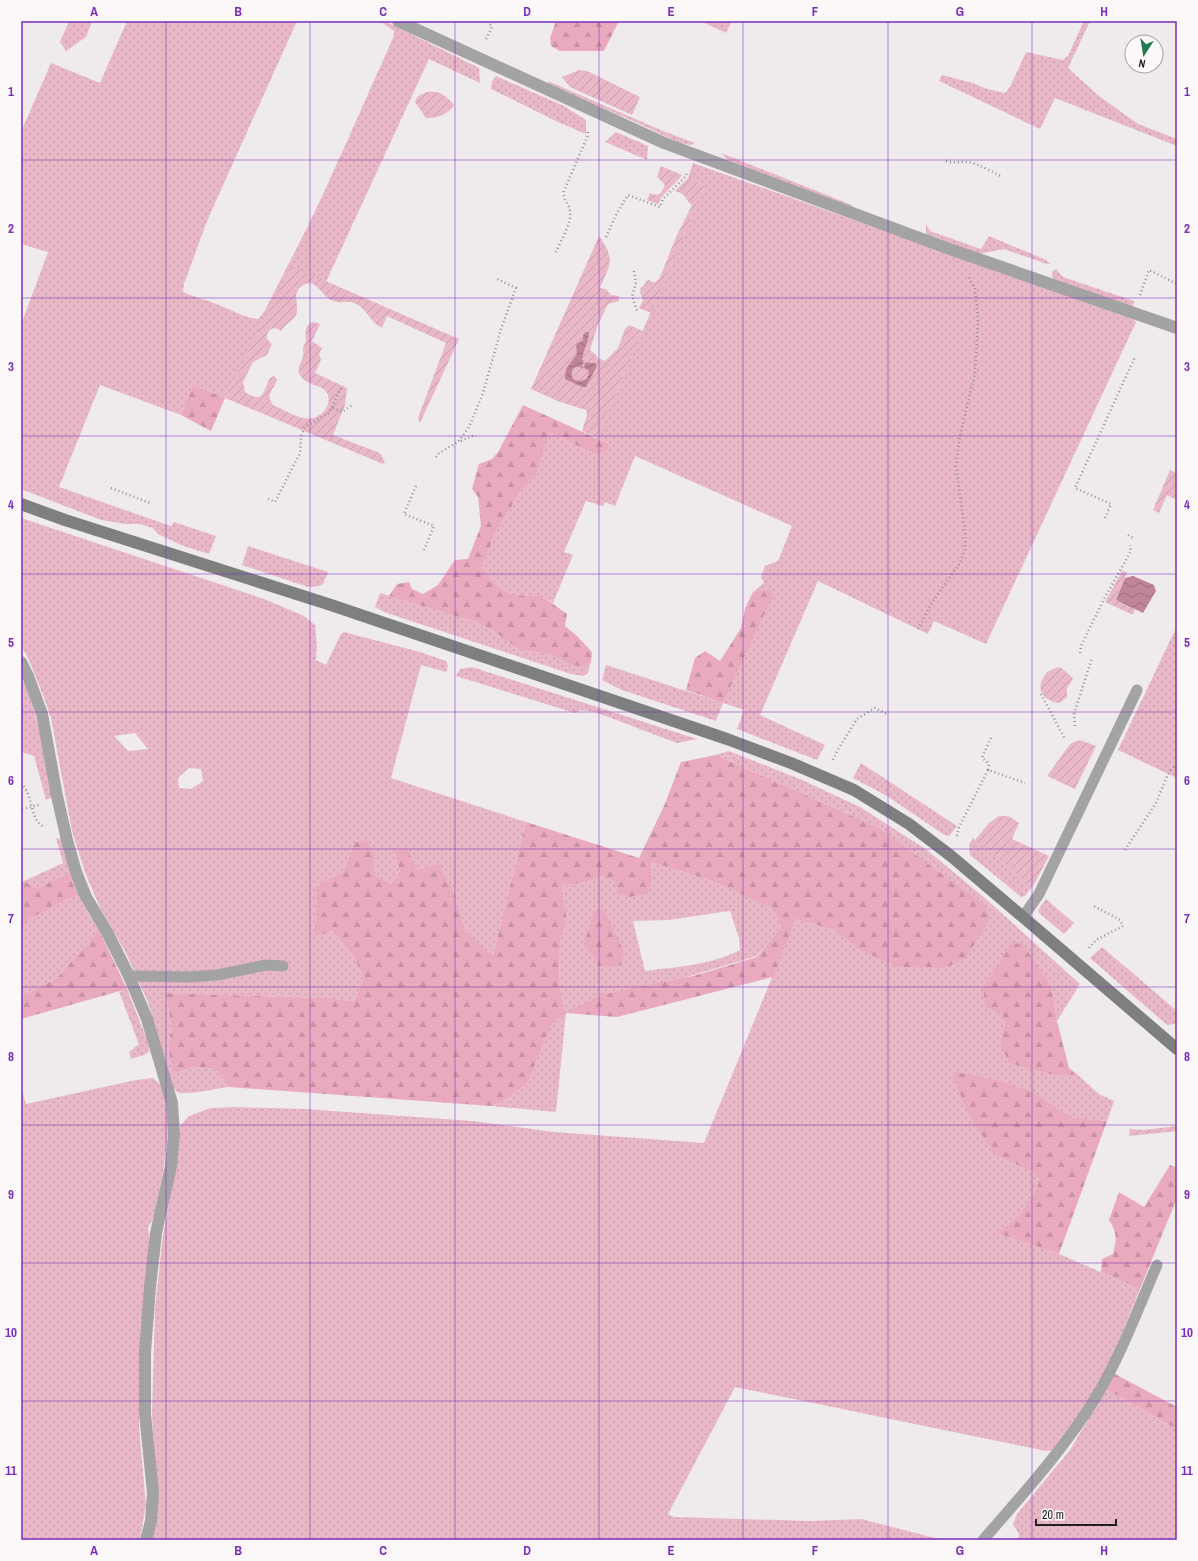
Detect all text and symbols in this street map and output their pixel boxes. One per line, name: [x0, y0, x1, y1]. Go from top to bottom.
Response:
text: A: [90, 3, 98, 20]
text: B: [234, 3, 242, 20]
text: C: [379, 3, 387, 20]
text: D: [523, 3, 531, 20]
text: E: [667, 3, 675, 20]
text: F: [812, 3, 819, 20]
text: G: [956, 3, 964, 20]
text: H: [1100, 3, 1108, 20]
north arrow: [1124, 34, 1164, 74]
text: N: [1137, 56, 1147, 71]
text: 1: [8, 83, 14, 100]
text: 1: [1184, 83, 1190, 100]
text: 2: [8, 220, 14, 237]
text: 2: [1184, 220, 1190, 237]
text: 3: [8, 358, 14, 375]
text: 3: [1184, 358, 1190, 375]
text: 4: [8, 496, 14, 513]
text: 4: [1184, 496, 1190, 513]
text: 5: [8, 634, 14, 651]
text: 5: [1184, 634, 1190, 651]
text: 6: [8, 772, 14, 789]
text: 6: [1184, 772, 1190, 789]
text: 7: [8, 910, 14, 927]
text: 7: [1184, 910, 1190, 927]
text: 8: [8, 1048, 14, 1065]
text: 8: [1184, 1048, 1190, 1065]
text: 9: [8, 1186, 14, 1203]
text: 9: [1184, 1186, 1190, 1203]
text: 10: [5, 1324, 17, 1341]
text: 10: [1181, 1324, 1193, 1341]
text: 11: [5, 1462, 17, 1479]
text: 11: [1181, 1462, 1193, 1479]
scale bar: [1036, 1501, 1116, 1527]
text: 20 m: [1042, 1507, 1064, 1523]
text: A: [90, 1542, 98, 1559]
text: B: [234, 1542, 242, 1559]
text: C: [379, 1542, 387, 1559]
text: D: [523, 1542, 531, 1559]
text: E: [667, 1542, 675, 1559]
text: F: [812, 1542, 819, 1559]
text: G: [956, 1542, 964, 1559]
text: H: [1100, 1542, 1108, 1559]

